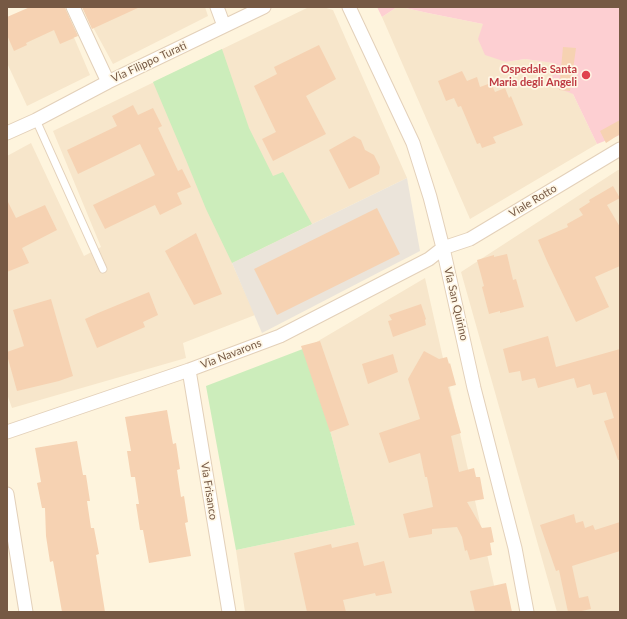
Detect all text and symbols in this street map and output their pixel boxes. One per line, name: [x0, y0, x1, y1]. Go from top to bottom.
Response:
street label: Via Filippo Turati: [109, 39, 189, 85]
place label: Ospedale Santa Maria degli Angeli: [489, 62, 577, 88]
marker: Ospedale Santa Maria degli Angeli: [580, 69, 592, 81]
street label: Viale Rotto: [507, 182, 559, 220]
street label: Via San Quirino: [441, 266, 471, 342]
street label: Via Navarons: [199, 336, 263, 372]
street label: Via Frisanco: [198, 461, 220, 521]

